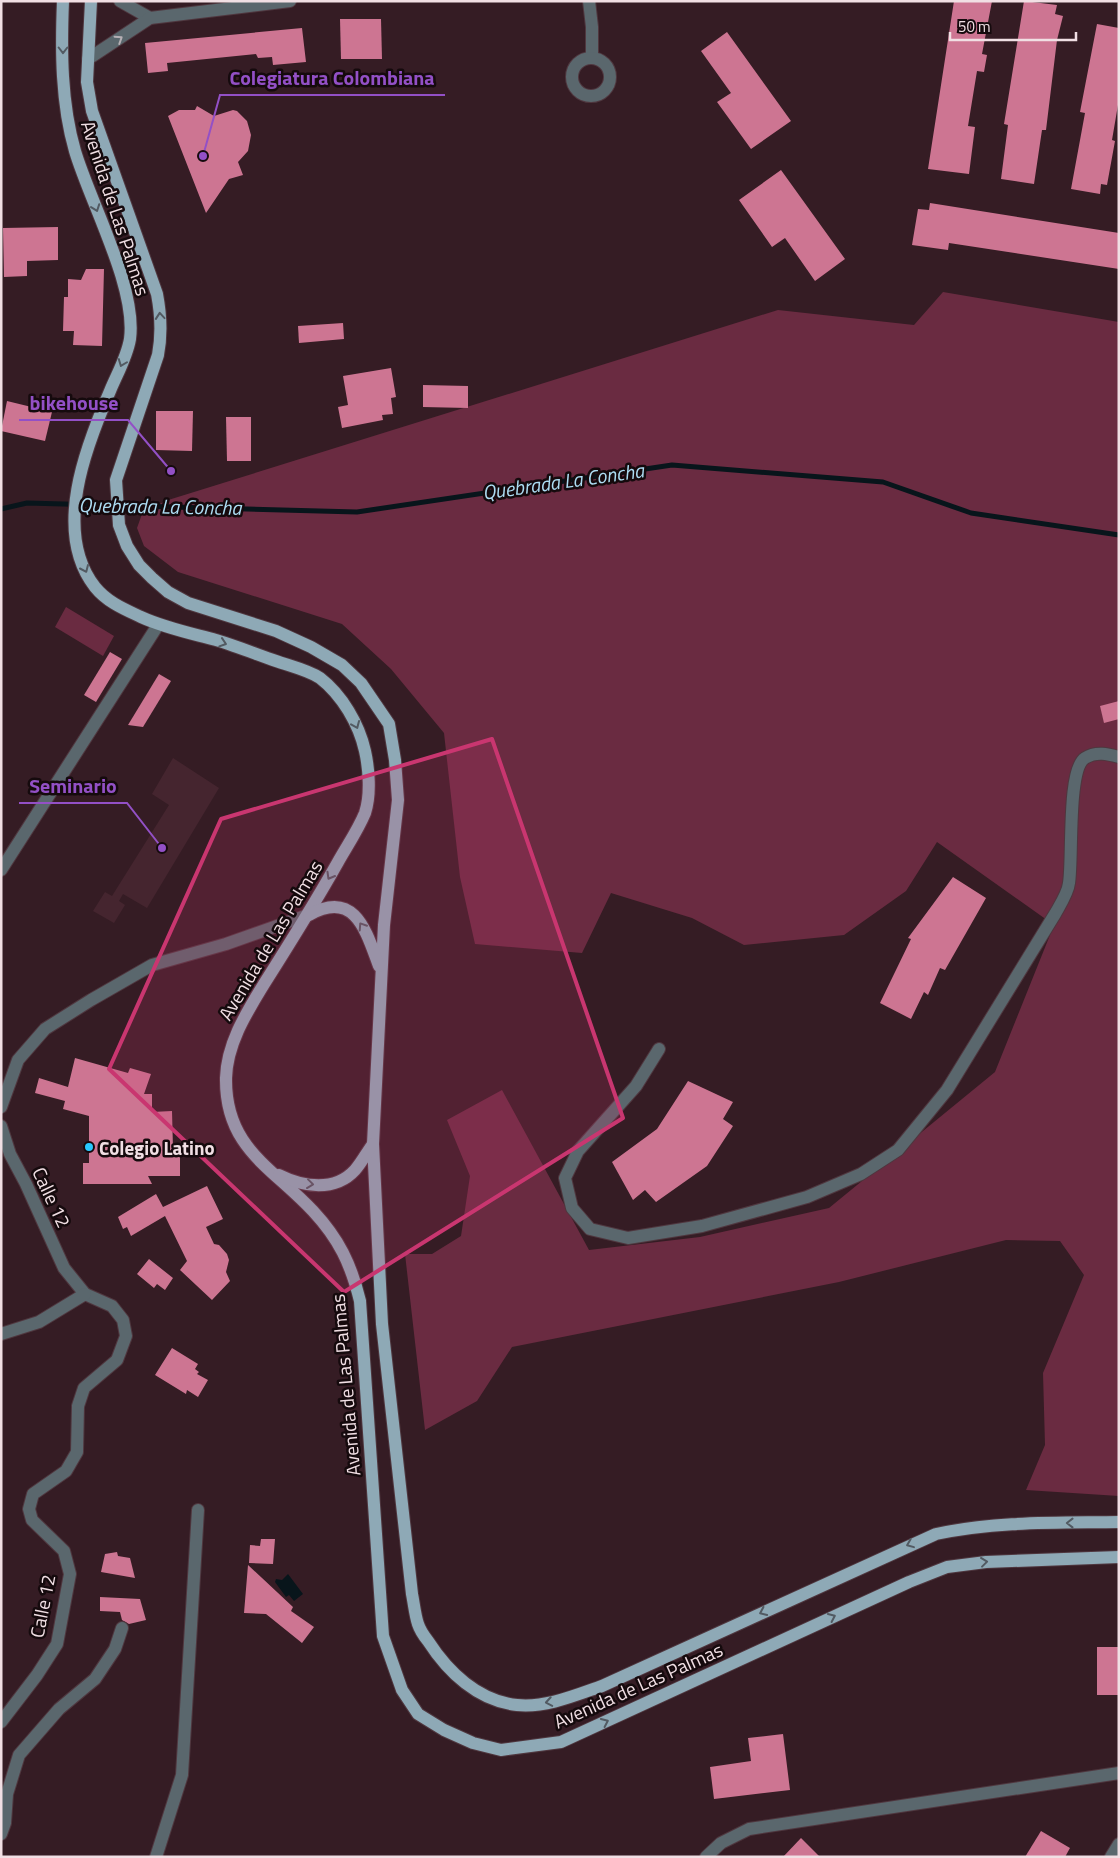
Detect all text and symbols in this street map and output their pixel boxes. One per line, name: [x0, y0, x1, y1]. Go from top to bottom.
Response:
scale bar: [950, 10, 1076, 42]
text: 50 m: [958, 15, 991, 38]
one-way arrow: [113, 36, 123, 45]
one-way arrow: [57, 46, 68, 54]
callout: Colegiatura Colombiana: [220, 60, 445, 95]
text: Colegiatura Colombiana: [229, 62, 435, 93]
street label: Avenida de Las Palmas: [74, 117, 158, 299]
one-way arrow: [90, 203, 100, 211]
one-way arrow: [155, 312, 166, 320]
one-way arrow: [117, 359, 127, 367]
callout: bikehouse: [19, 385, 128, 420]
text: bikehouse: [30, 387, 118, 418]
water label: Quebrada La Concha: [480, 454, 647, 508]
water label: Quebrada La Concha: [78, 489, 243, 523]
one-way arrow: [79, 564, 90, 573]
one-way arrow: [219, 637, 227, 647]
one-way arrow: [349, 720, 360, 729]
callout: Seminario: [19, 768, 127, 803]
text: Seminario: [29, 770, 117, 801]
street label: Avenida de Las Palmas: [211, 854, 329, 1026]
one-way arrow: [326, 871, 336, 880]
one-way arrow: [359, 922, 369, 931]
place label: Colegio Latino: [99, 1133, 215, 1162]
marker: Colegio Latino: [83, 1141, 95, 1153]
street label: Calle 12: [25, 1162, 79, 1232]
one-way arrow: [307, 1178, 315, 1189]
street label: Avenida de Las Palmas: [323, 1293, 367, 1477]
one-way arrow: [1066, 1518, 1074, 1528]
one-way arrow: [907, 1539, 915, 1549]
one-way arrow: [980, 1557, 988, 1568]
street label: Calle 12: [22, 1572, 62, 1640]
one-way arrow: [759, 1606, 768, 1616]
one-way arrow: [827, 1613, 836, 1624]
street label: Avenida de Las Palmas: [549, 1635, 727, 1735]
one-way arrow: [545, 1697, 553, 1707]
one-way arrow: [600, 1718, 609, 1728]

